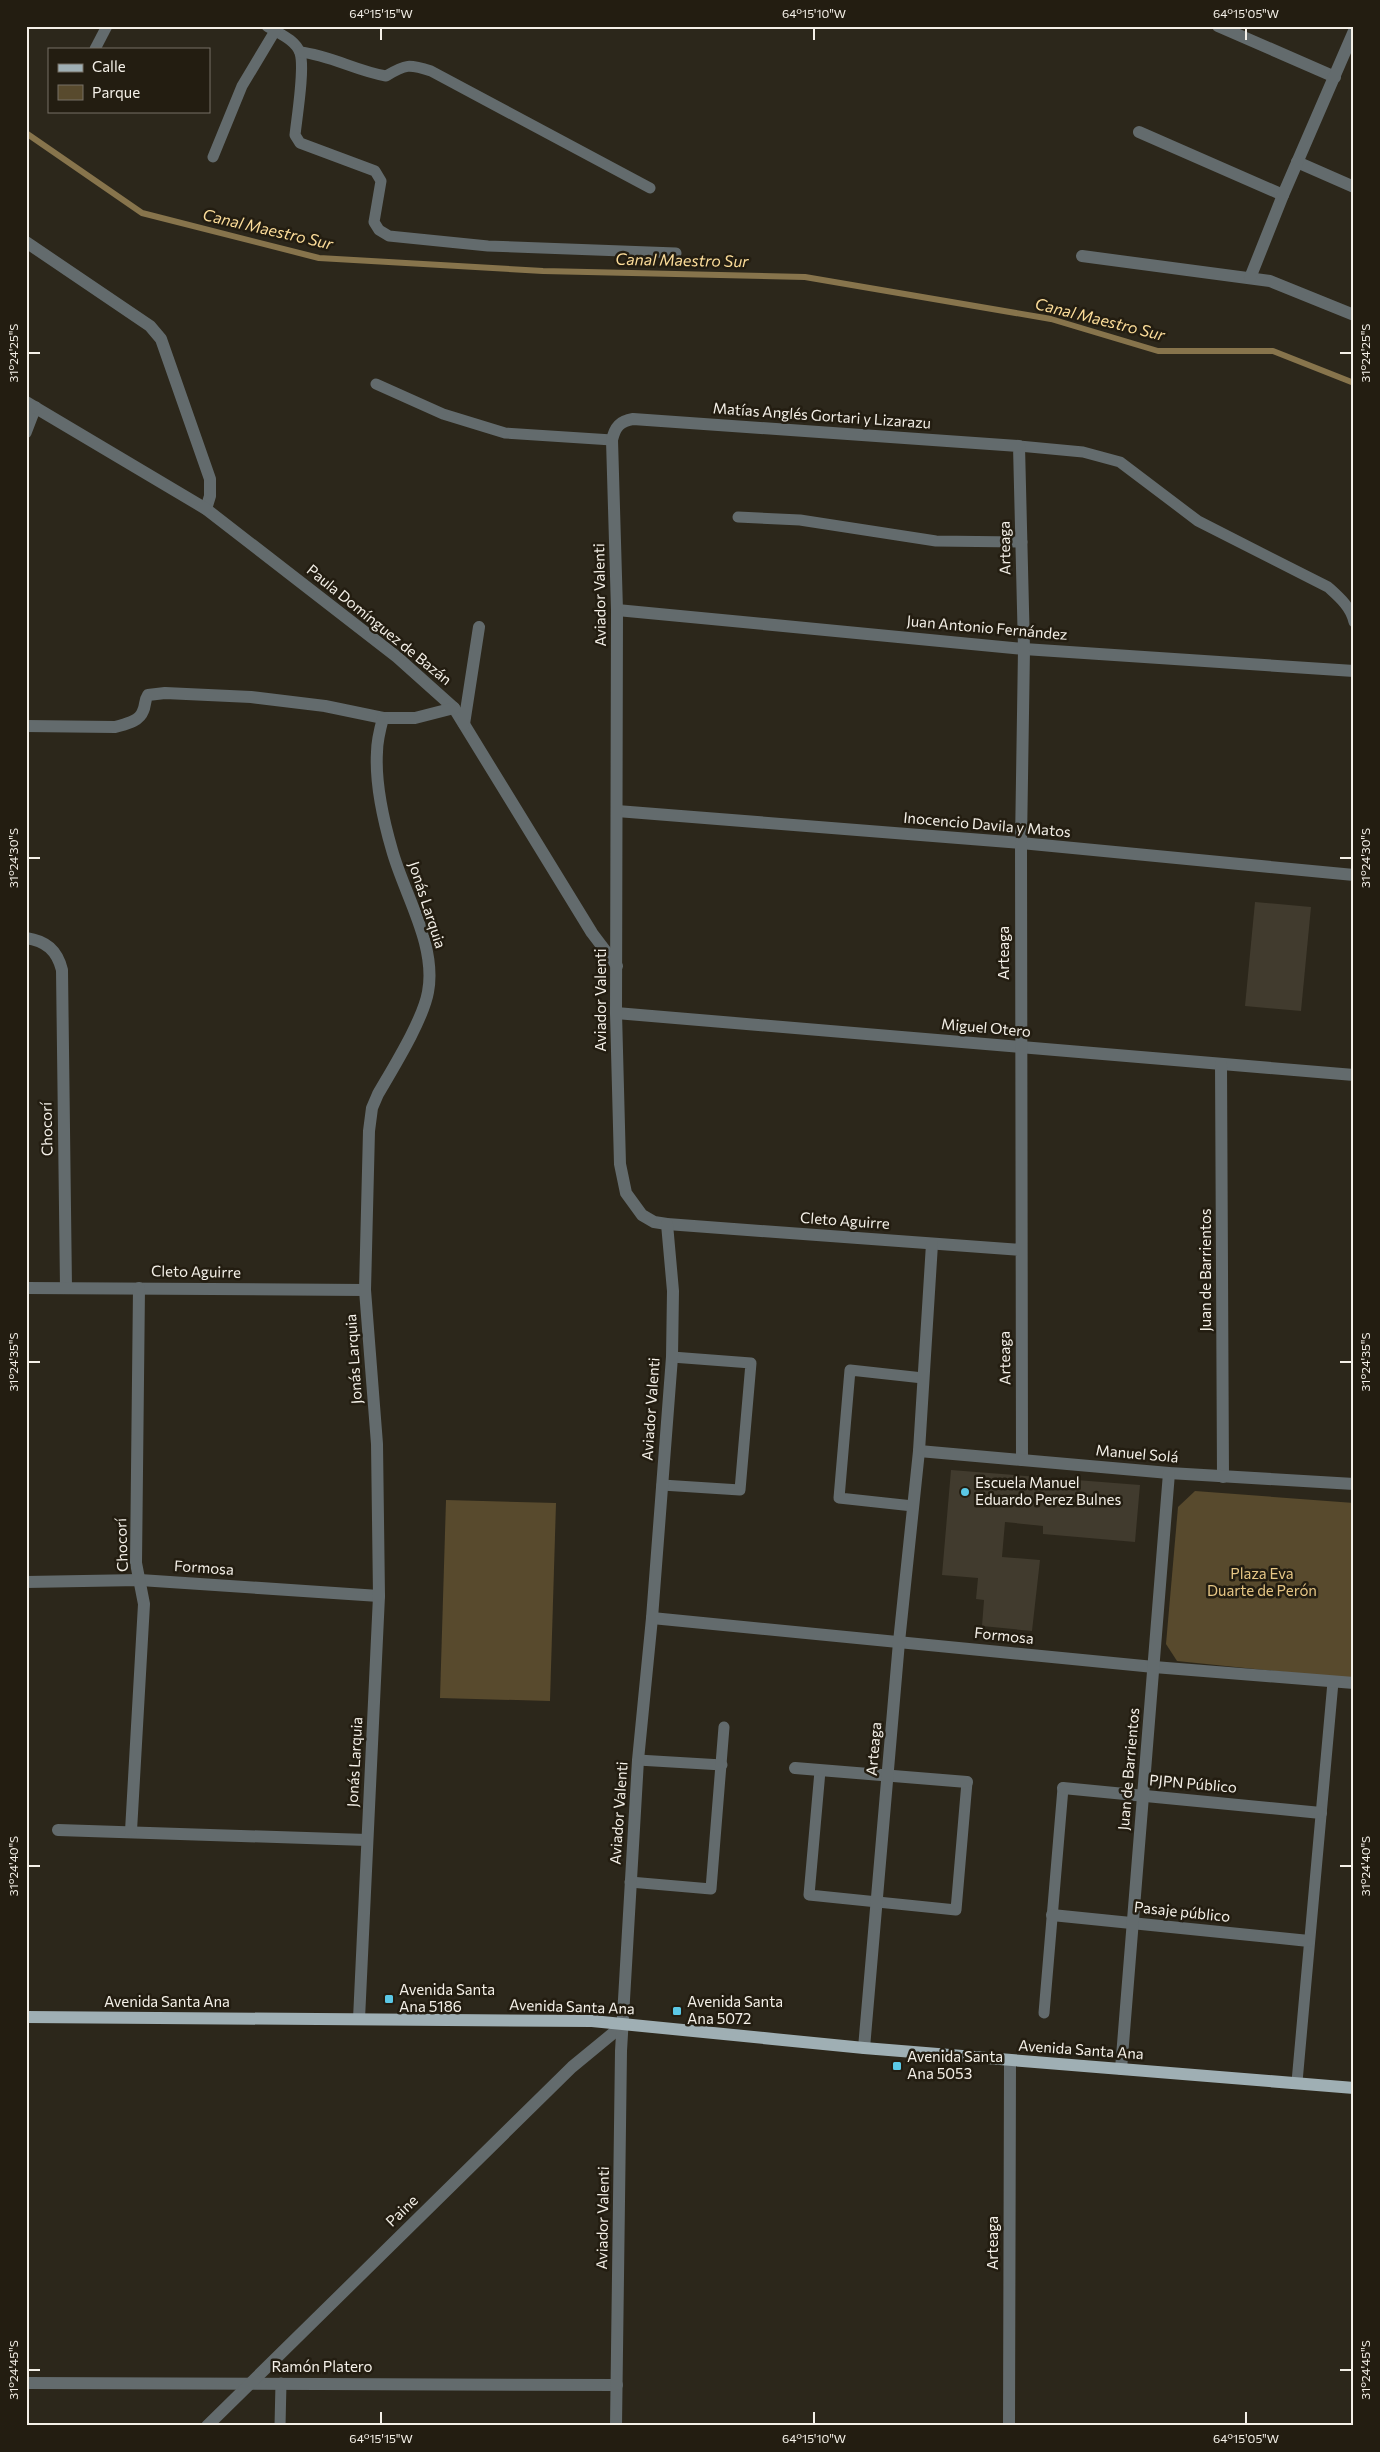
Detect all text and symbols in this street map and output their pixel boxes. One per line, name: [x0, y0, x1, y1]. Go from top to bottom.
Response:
text: 64°15'15"W: [349, 6, 413, 20]
text: 64°15'10"W: [782, 6, 846, 20]
text: 64°15'05"W: [1213, 6, 1279, 20]
legend: [48, 48, 210, 112]
text: Calle: [92, 57, 126, 75]
text: Parque: [92, 83, 140, 101]
water label: Canal Maestro Sur: [201, 204, 336, 253]
water label: Canal Maestro Sur: [615, 249, 749, 270]
water label: Canal Maestro Sur: [1033, 293, 1168, 344]
text: 31°24'25"S: [6, 324, 20, 382]
text: 31°24'25"S: [1358, 324, 1372, 382]
street label: Matías Anglés Gortari y Lizarazu: [712, 398, 932, 432]
street label: Arteaga: [995, 521, 1013, 575]
street label: Aviador Valenti: [589, 543, 609, 647]
street label: Paula Domínguez de Bazán: [304, 560, 456, 688]
street label: Juan Antonio Fernández: [906, 611, 1068, 643]
street label: Inocencio Davila y Matos: [903, 808, 1072, 840]
text: 31°24'30"S: [6, 828, 20, 888]
text: 31°24'30"S: [1358, 828, 1372, 888]
street label: Jonás Larquia: [405, 859, 450, 950]
street label: Arteaga: [994, 926, 1012, 980]
street label: Aviador Valenti: [591, 948, 609, 1052]
street label: Miguel Otero: [940, 1014, 1032, 1040]
street label: Chocorí: [37, 1101, 55, 1156]
street label: Cleto Aguirre: [800, 1208, 891, 1232]
street label: Juan de Barrientos: [1196, 1208, 1214, 1332]
street label: Cleto Aguirre: [151, 1261, 241, 1281]
street label: Jonás Larquia: [341, 1313, 365, 1405]
street label: Arteaga: [995, 1331, 1013, 1385]
text: 31°24'35"S: [6, 1332, 20, 1392]
text: 31°24'35"S: [1358, 1332, 1372, 1392]
street label: Aviador Valenti: [637, 1357, 663, 1461]
street label: Manuel Solá: [1095, 1440, 1179, 1466]
place label: Escuela Manuel Eduardo Perez Bulnes: [975, 1473, 1121, 1508]
marker: Escuela Manuel Eduardo Perez Bulnes: [959, 1486, 971, 1498]
street label: Chocorí: [111, 1517, 131, 1572]
street label: Formosa: [174, 1556, 235, 1578]
park label: Plaza Eva Duarte de Perón: [1207, 1564, 1317, 1599]
street label: Formosa: [973, 1623, 1035, 1647]
street label: Juan de Barrientos: [1114, 1707, 1142, 1831]
street label: Jonás Larquia: [343, 1716, 365, 1808]
street label: Arteaga: [862, 1721, 884, 1777]
street label: Aviador Valenti: [605, 1761, 631, 1865]
street label: PJPN Público: [1148, 1770, 1238, 1796]
text: 31°24'40"S: [6, 1836, 20, 1896]
text: 31°24'40"S: [1358, 1836, 1372, 1896]
street label: Pasaje público: [1133, 1897, 1231, 1925]
place label: Avenida Santa Ana 5186: [399, 1980, 495, 2015]
street label: Avenida Santa Ana: [104, 1992, 230, 2010]
place label: Avenida Santa Ana 5072: [687, 1992, 783, 2027]
marker: Avenida Santa Ana 5186: [383, 1993, 395, 2005]
street label: Avenida Santa Ana: [509, 1995, 635, 2017]
marker: Avenida Santa Ana 5072: [671, 2005, 683, 2017]
street label: Avenida Santa Ana: [1018, 2036, 1144, 2062]
place label: Avenida Santa Ana 5053: [907, 2047, 1003, 2082]
marker: Avenida Santa Ana 5053: [891, 2060, 903, 2072]
street label: Aviador Valenti: [592, 2166, 612, 2270]
street label: Paine: [382, 2191, 421, 2230]
street label: Arteaga: [983, 2216, 1001, 2270]
text: 31°24'45"S: [6, 2340, 20, 2400]
text: 31°24'45"S: [1358, 2340, 1372, 2400]
street label: Ramón Platero: [271, 2357, 373, 2375]
text: 64°15'15"W: [349, 2431, 413, 2445]
text: 64°15'10"W: [782, 2431, 846, 2445]
text: 64°15'05"W: [1213, 2431, 1279, 2445]

